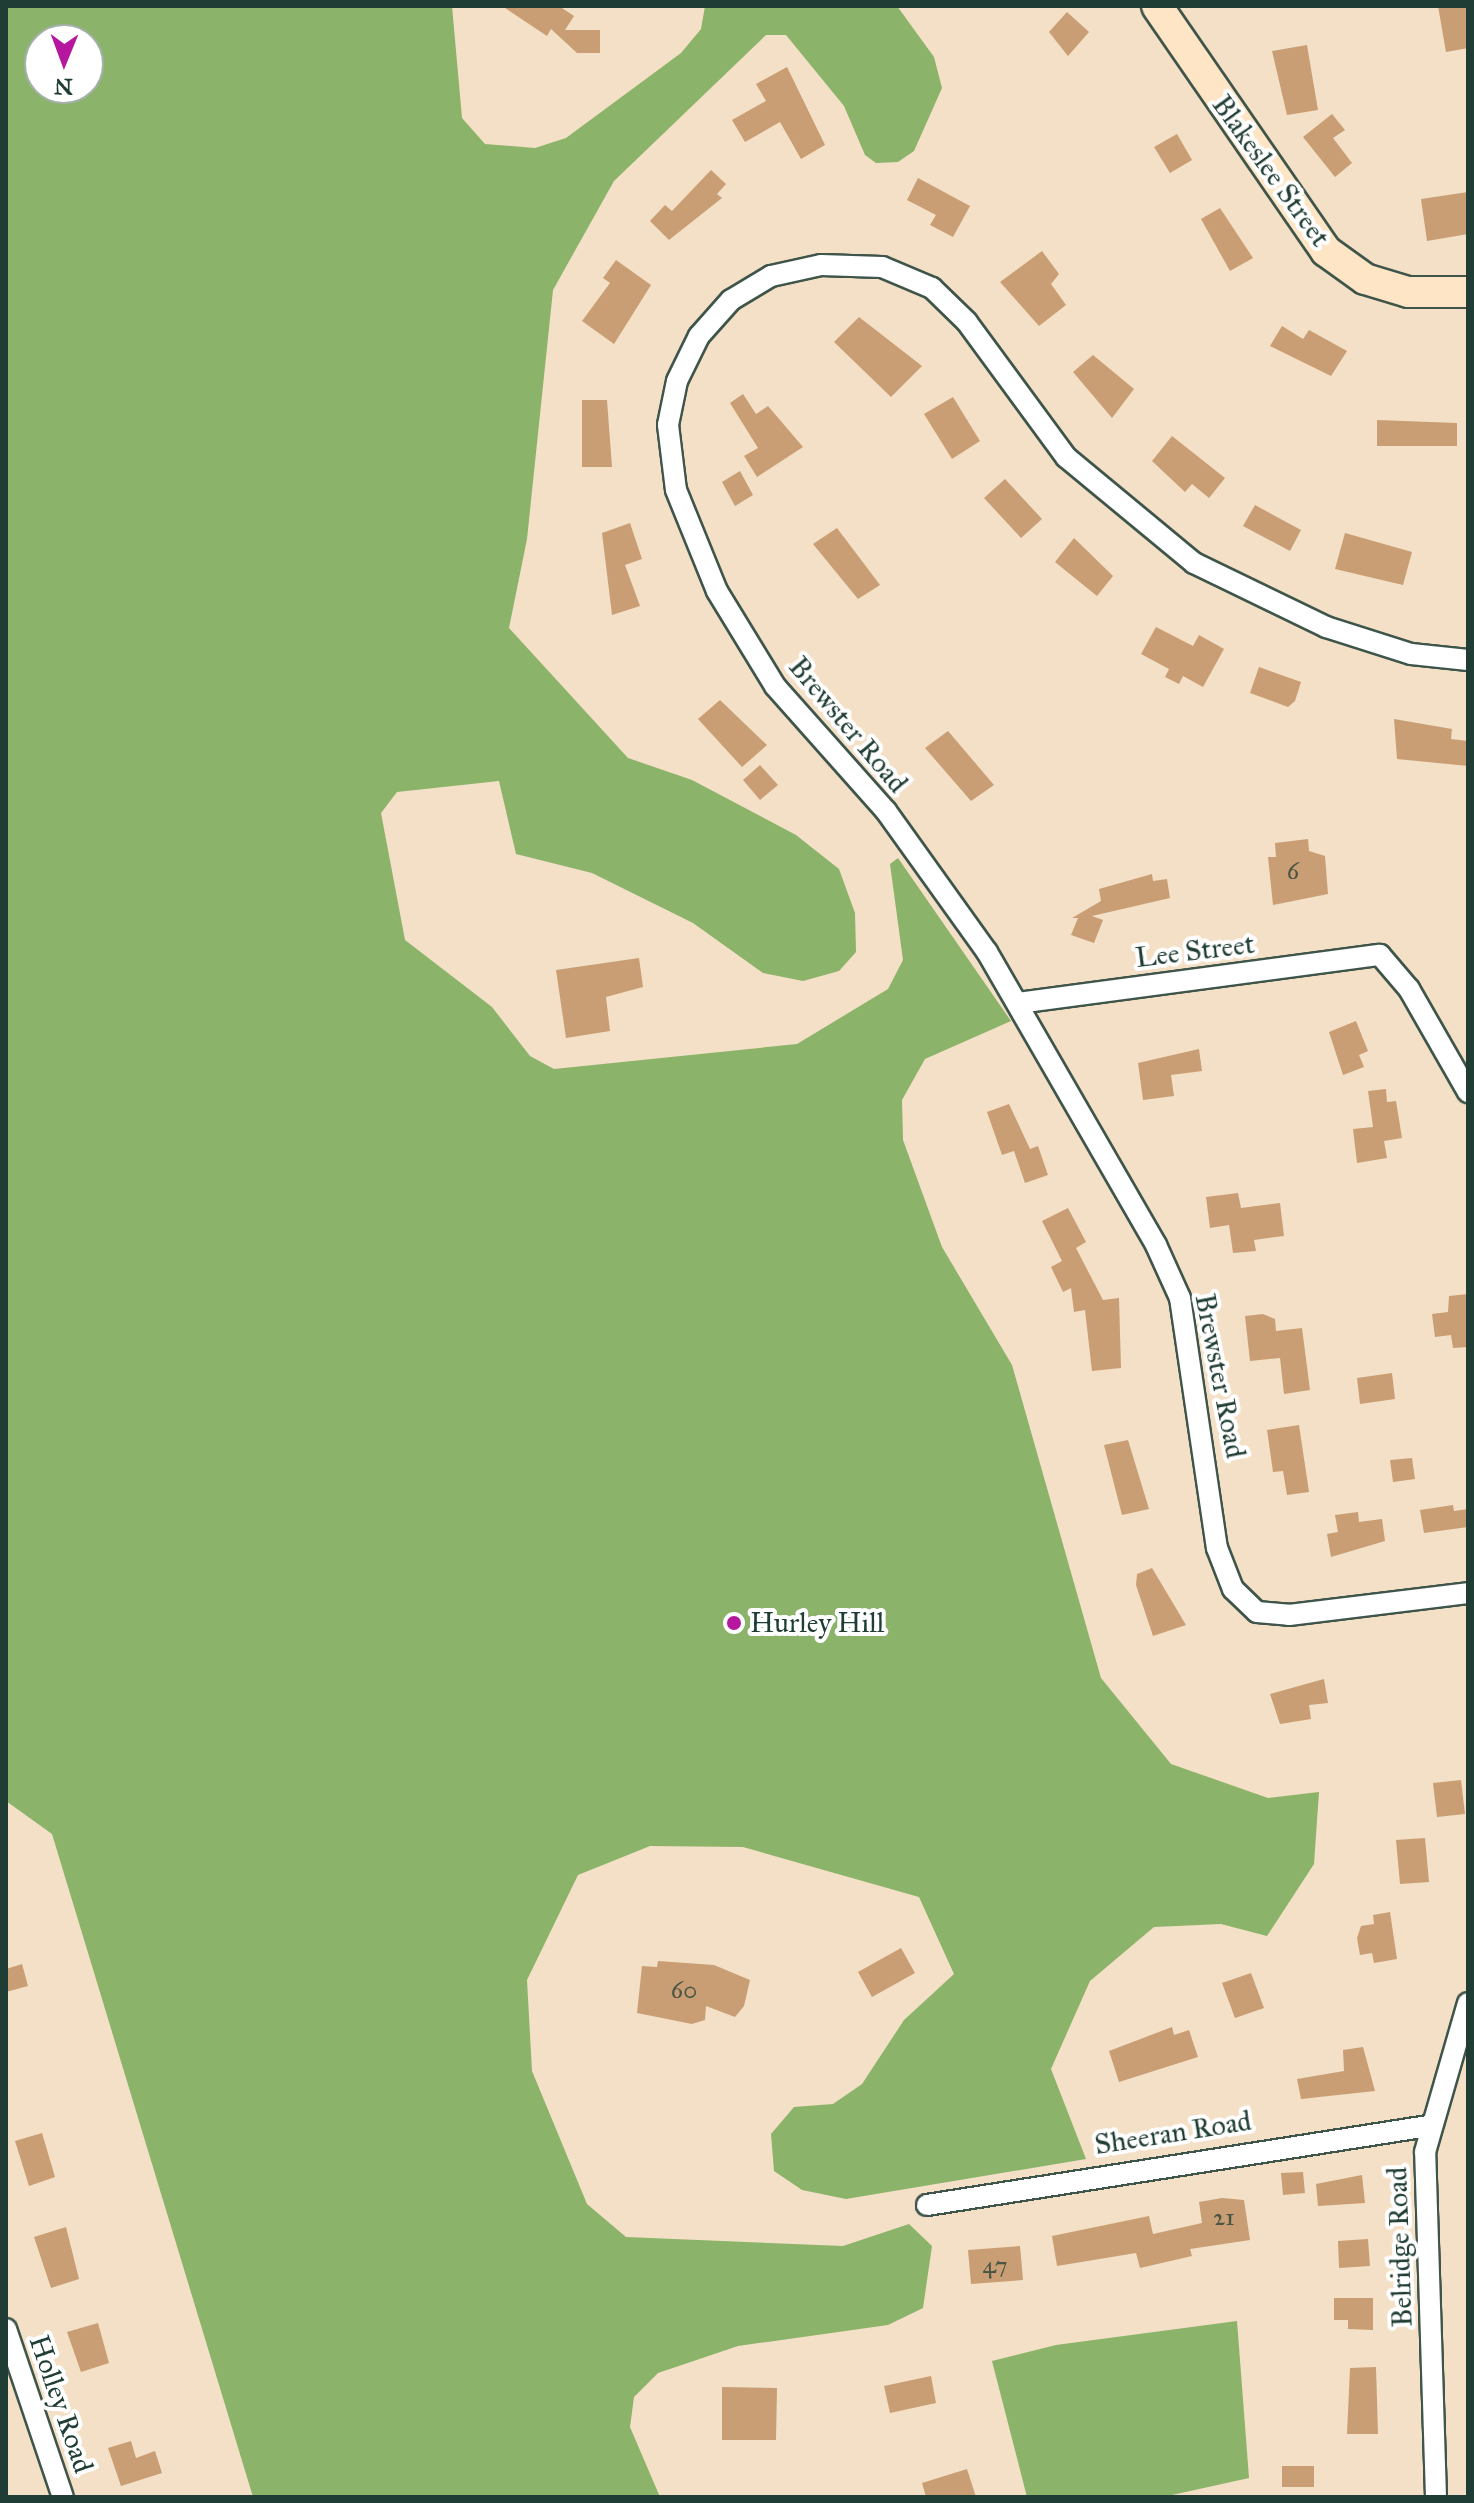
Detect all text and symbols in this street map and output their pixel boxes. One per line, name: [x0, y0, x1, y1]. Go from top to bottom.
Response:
north arrow: [24, 24, 104, 104]
text: N: [54, 73, 73, 100]
street label: Blakeslee Street: [1205, 89, 1337, 253]
street label: Brewster Road: [782, 650, 914, 800]
house number: 6: [1287, 858, 1299, 886]
street label: Lee Street: [1134, 927, 1256, 975]
street label: Brewster Road: [1188, 1291, 1252, 1461]
place label: Hurley Hill: [750, 1606, 884, 1640]
marker: Hurley Hill: [725, 1614, 743, 1632]
house number: 60: [671, 1977, 697, 2005]
street label: Sheeran Road: [1092, 2104, 1254, 2162]
street label: Belridge Road: [1380, 2166, 1420, 2328]
house number: 21: [1213, 2204, 1235, 2232]
house number: 47: [982, 2252, 1008, 2280]
street label: Holley Road: [22, 2331, 100, 2477]

